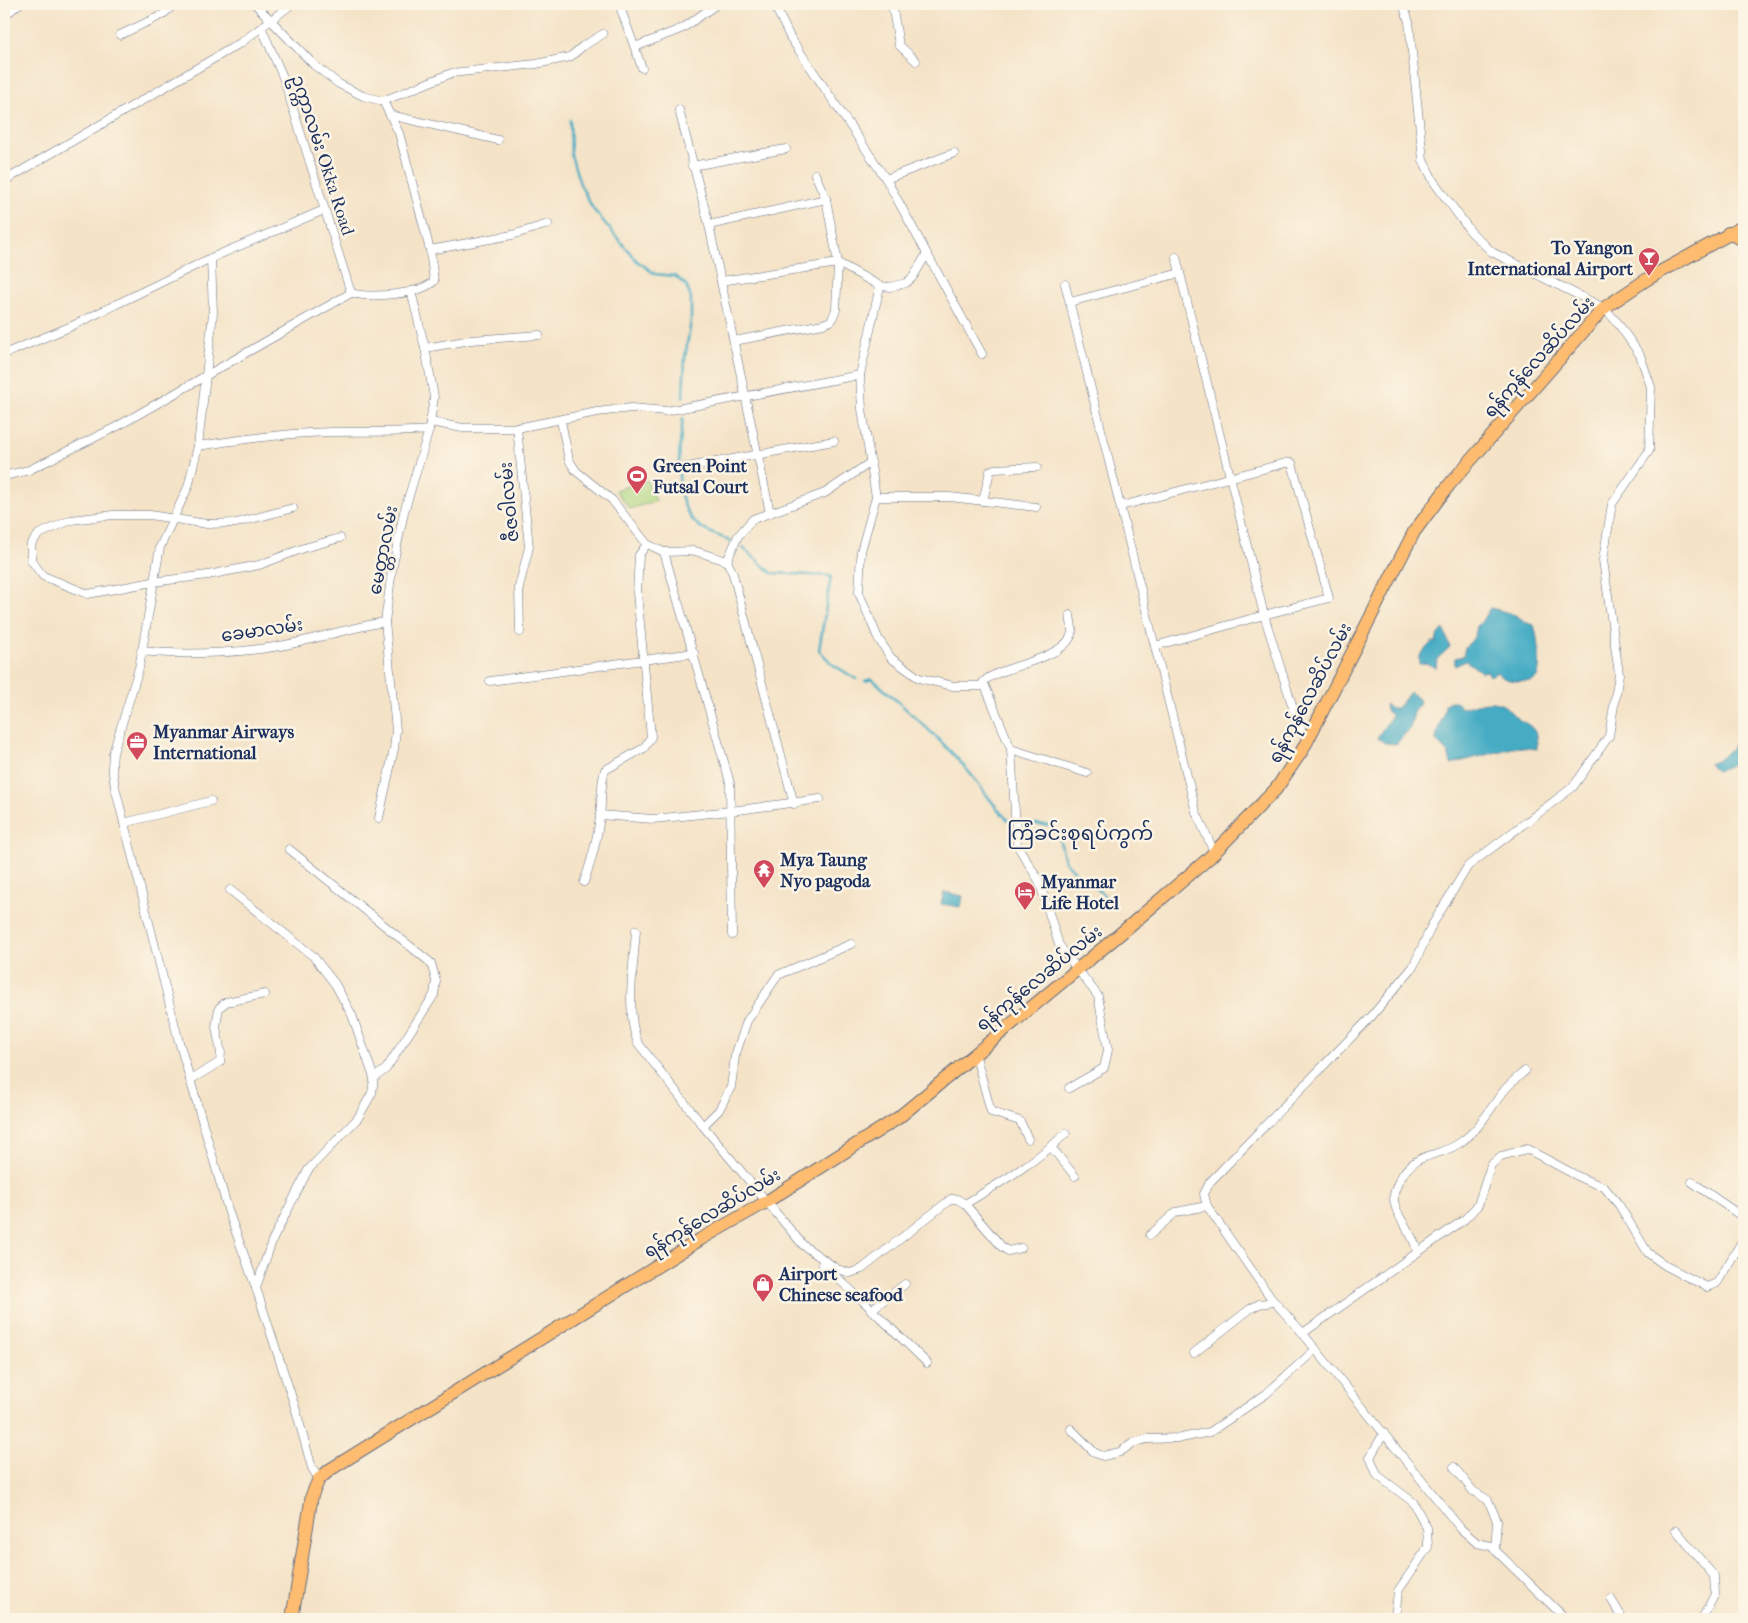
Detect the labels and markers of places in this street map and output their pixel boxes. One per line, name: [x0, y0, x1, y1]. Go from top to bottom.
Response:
place label: To Yangon International Airport: [1468, 238, 1634, 280]
bar icon: To Yangon International Airport: [1637, 246, 1661, 277]
place label: Green Point Futsal Court: [652, 456, 749, 498]
sports icon: Green Point Futsal Court: [625, 464, 649, 495]
place label: Myanmar Airways International: [152, 722, 295, 764]
office icon: Myanmar Airways International: [125, 730, 149, 761]
place label: Mya Taung Nyo pagoda: [779, 850, 871, 892]
temple icon: Mya Taung Nyo pagoda: [752, 858, 776, 889]
place label: Myanmar Life Hotel: [1040, 872, 1120, 914]
hotel icon: Myanmar Life Hotel: [1013, 880, 1037, 911]
place label: Airport Chinese seafood: [778, 1264, 904, 1306]
shop icon: Airport Chinese seafood: [751, 1272, 775, 1303]

